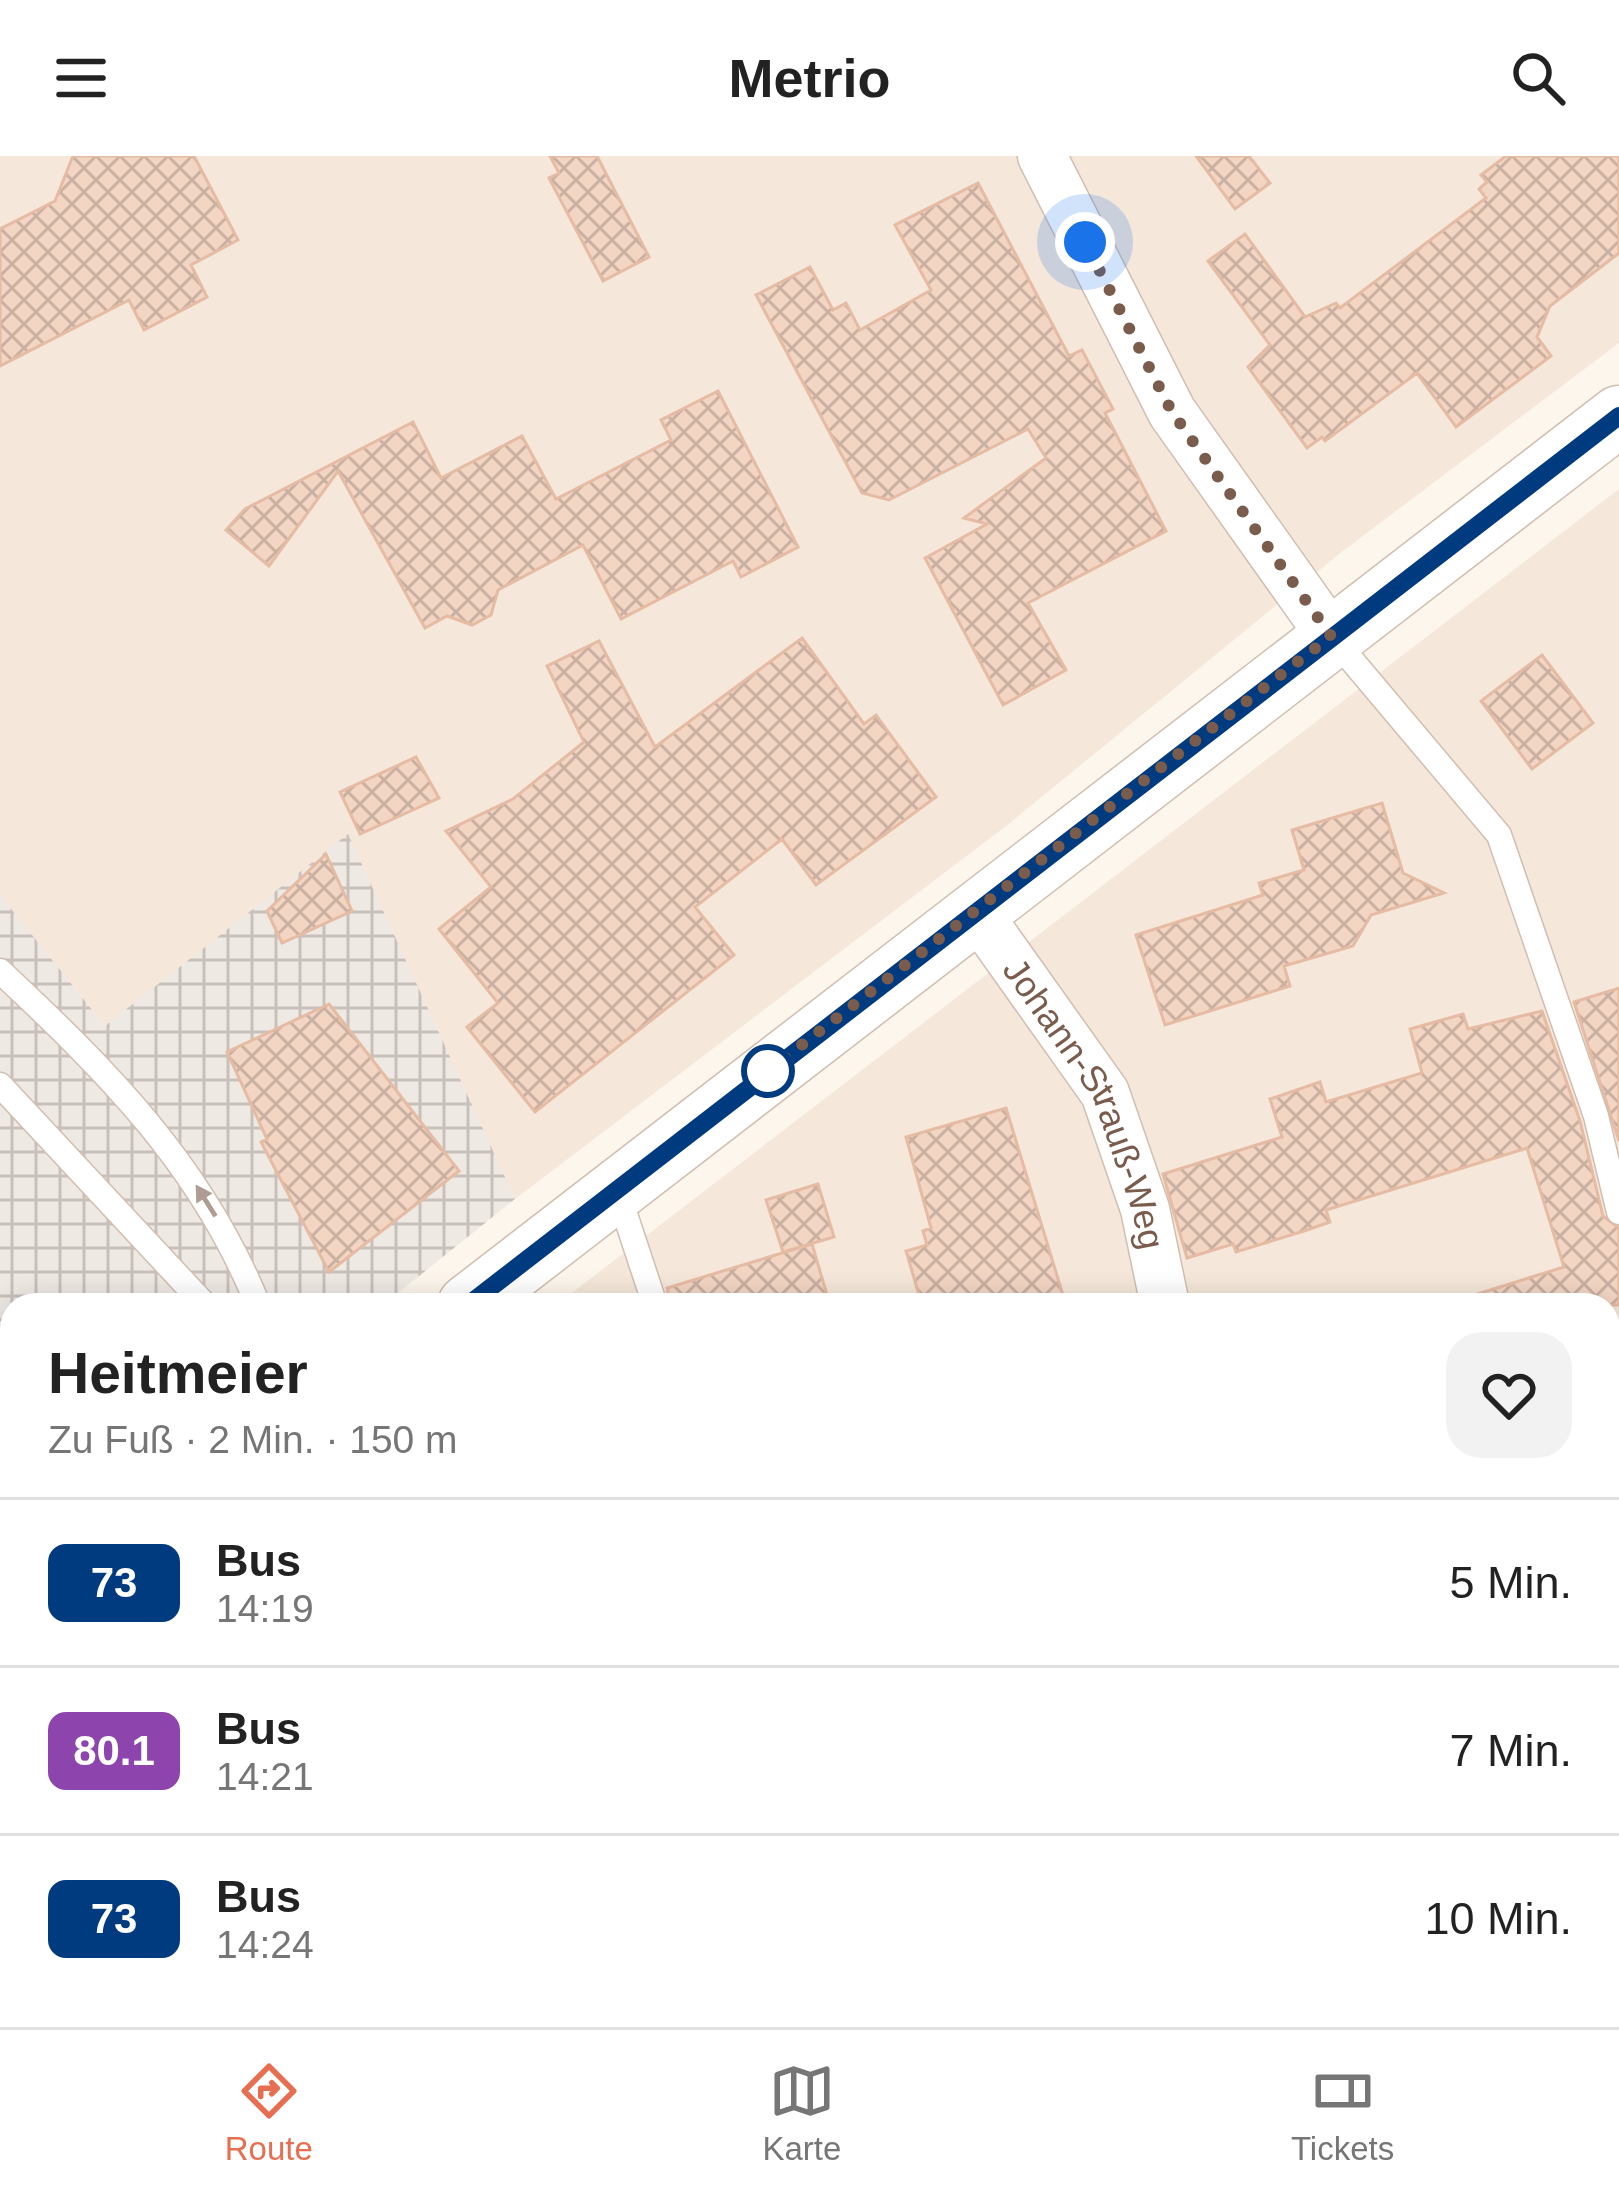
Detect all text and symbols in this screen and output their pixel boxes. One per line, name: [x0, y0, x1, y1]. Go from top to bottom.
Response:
icon: menu: [48, 45, 114, 111]
icon: search: [1505, 45, 1571, 111]
text: Metrio: [729, 48, 891, 108]
your location: [1055, 212, 1115, 272]
street label: Johann-Strauß-Weg: [995, 950, 1173, 1253]
unlabelled marker: [743, 1046, 793, 1096]
one-way arrow: [196, 1184, 218, 1217]
button: heart: [1446, 1332, 1572, 1458]
text: Heitmeier: [48, 1341, 308, 1405]
text: Zu Fuß · 2 Min. · 150 m: [48, 1418, 458, 1461]
text: Bus: [216, 1535, 301, 1586]
text: 5 Min.: [1449, 1557, 1572, 1608]
text: 73: [91, 1559, 137, 1606]
text: 14:19: [216, 1587, 314, 1630]
text: Bus: [216, 1703, 301, 1754]
text: 7 Min.: [1449, 1725, 1572, 1776]
text: 80.1: [73, 1727, 155, 1774]
text: 14:21: [216, 1755, 314, 1798]
text: Bus: [216, 1871, 301, 1922]
text: 10 Min.: [1424, 1893, 1572, 1944]
text: 73: [91, 1895, 137, 1942]
text: 14:24: [216, 1923, 314, 1966]
tab: Route: [225, 2058, 313, 2168]
tab: Karte: [762, 2058, 841, 2168]
tab: Tickets: [1291, 2058, 1394, 2168]

